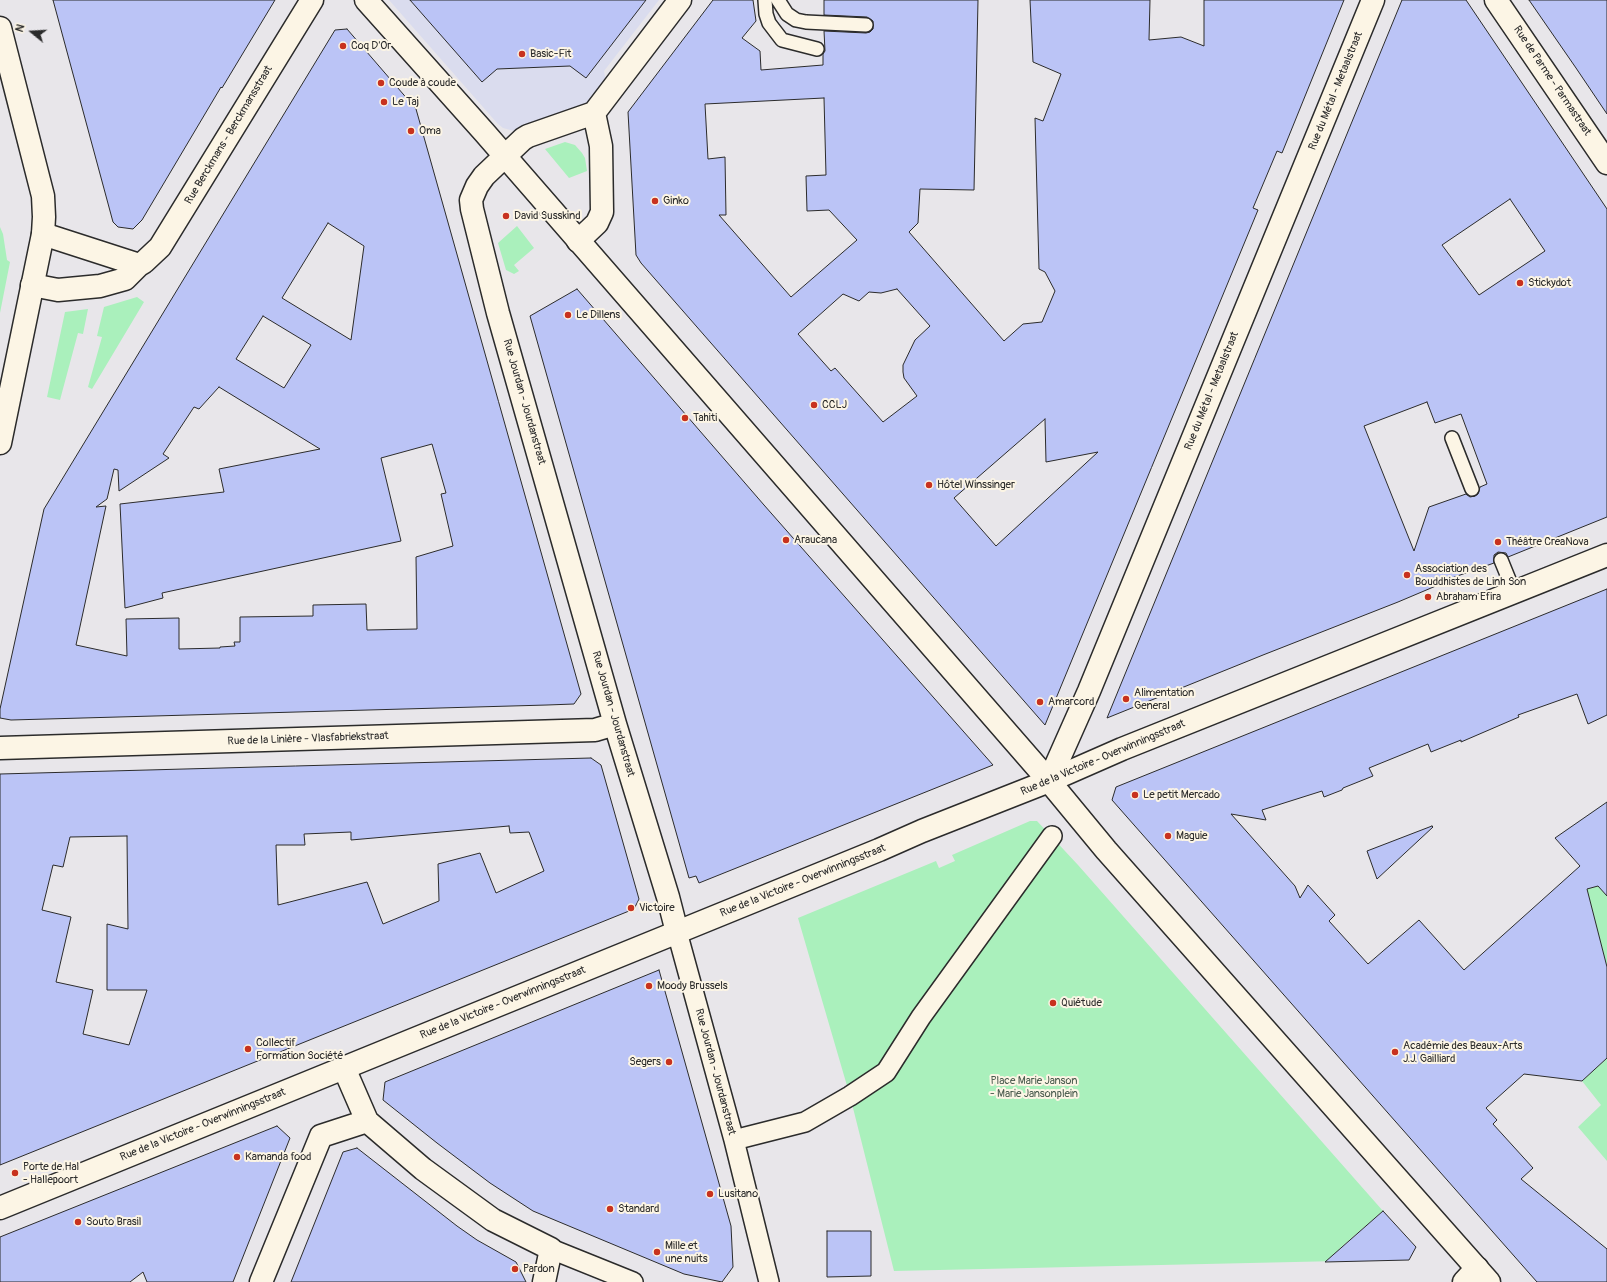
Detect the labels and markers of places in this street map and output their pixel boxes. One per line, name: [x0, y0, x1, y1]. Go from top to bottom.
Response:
place label: Coq D'Or: [351, 39, 391, 53]
marker: Coq D'Or: [338, 41, 348, 51]
place label: Basic-Fit: [530, 47, 572, 61]
marker: Basic-Fit: [517, 49, 527, 59]
place label: Coude à coude: [389, 76, 456, 90]
marker: Coude à coude: [376, 78, 386, 88]
place label: Le Taj: [392, 95, 419, 109]
marker: Le Taj: [379, 97, 389, 107]
place label: Oma: [419, 124, 441, 138]
marker: Oma: [406, 126, 416, 136]
place label: Ginko: [663, 194, 689, 208]
marker: Ginko: [650, 196, 660, 206]
place label: David Susskind: [514, 209, 581, 223]
marker: David Susskind: [501, 211, 511, 221]
place label: Stickydot: [1528, 276, 1571, 290]
marker: Stickydot: [1515, 278, 1525, 288]
place label: Le Dillens: [576, 308, 620, 322]
marker: Le Dillens: [563, 310, 573, 320]
place label: CCLJ: [822, 398, 847, 412]
marker: CCLJ: [809, 400, 819, 410]
place label: Tahiti: [693, 411, 717, 425]
marker: Tahiti: [680, 413, 690, 423]
place label: Hôtel Winssinger: [937, 478, 1015, 492]
marker: Hôtel Winssinger: [924, 480, 934, 490]
place label: Araucana: [794, 533, 837, 547]
marker: Araucana: [781, 535, 791, 545]
place label: Théâtre CreaNova: [1506, 535, 1589, 549]
marker: Théâtre CreaNova: [1493, 537, 1503, 547]
place label: Association des Bouddhistes de Linh Son: [1415, 562, 1526, 588]
marker: Association des Bouddhistes de Linh Son: [1402, 570, 1412, 580]
place label: Abraham Efira: [1436, 590, 1501, 604]
marker: Abraham Efira: [1423, 592, 1433, 602]
place label: Alimentation General: [1134, 686, 1194, 712]
marker: Alimentation General: [1121, 694, 1131, 704]
place label: Amarcord: [1048, 695, 1094, 709]
marker: Amarcord: [1035, 697, 1045, 707]
place label: Le petit Mercado: [1143, 788, 1220, 802]
marker: Le petit Mercado: [1130, 790, 1140, 800]
place label: Maguie: [1176, 829, 1207, 843]
marker: Maguie: [1163, 831, 1173, 841]
place label: Victoire: [639, 901, 675, 915]
marker: Victoire: [626, 903, 636, 913]
place label: Moody Brussels: [657, 979, 728, 993]
marker: Moody Brussels: [644, 981, 654, 991]
place label: Quiétude: [1061, 996, 1102, 1010]
marker: Quiétude: [1048, 998, 1058, 1008]
place label: Collectif Formation Société: [256, 1036, 343, 1062]
place label: Académie des Beaux-Arts J.J. Gailliard: [1403, 1039, 1523, 1065]
marker: Collectif Formation Société: [243, 1044, 253, 1054]
marker: Académie des Beaux-Arts J.J. Gailliard: [1390, 1047, 1400, 1057]
place label: Segers: [629, 1055, 661, 1069]
marker: Segers: [664, 1057, 674, 1067]
place label: Kamanda food: [245, 1150, 311, 1164]
marker: Kamanda food: [232, 1152, 242, 1162]
place label: Porte de Hal - Hallepoort: [23, 1160, 79, 1186]
marker: Porte de Hal - Hallepoort: [10, 1168, 20, 1178]
place label: Lusitano: [718, 1187, 758, 1201]
marker: Lusitano: [705, 1189, 715, 1199]
place label: Standard: [618, 1202, 659, 1216]
marker: Standard: [605, 1204, 615, 1214]
place label: Souto Brasil: [86, 1215, 141, 1229]
marker: Souto Brasil: [73, 1217, 83, 1227]
place label: Mille et une nuits: [665, 1239, 708, 1265]
marker: Mille et une nuits: [652, 1247, 662, 1257]
place label: Pardon: [523, 1262, 555, 1276]
marker: Pardon: [510, 1264, 520, 1274]

